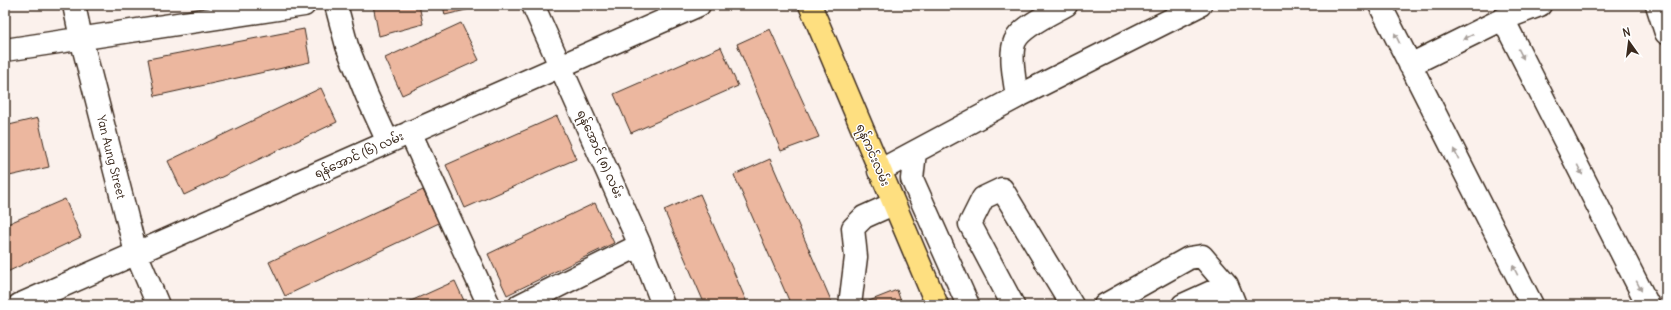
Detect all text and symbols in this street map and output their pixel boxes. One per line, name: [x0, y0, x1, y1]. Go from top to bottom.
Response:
north arrow: [1609, 22, 1649, 62]
text: N: [1621, 25, 1632, 40]
one-way arrow: [1394, 33, 1400, 44]
one-way arrow: [1463, 33, 1474, 40]
one-way arrow: [1518, 48, 1524, 60]
street label: ရန်အောင် (၈) လမ်း: [572, 107, 628, 202]
street label: Yan Aung Street: [94, 113, 129, 200]
street label: ရန်ကင်းလမ်း: [851, 121, 894, 189]
street label: ရန်အောင် (၆) လမ်း: [311, 127, 407, 184]
one-way arrow: [1452, 149, 1459, 160]
one-way arrow: [1577, 164, 1583, 176]
one-way arrow: [1511, 264, 1518, 276]
one-way arrow: [1636, 280, 1642, 292]

